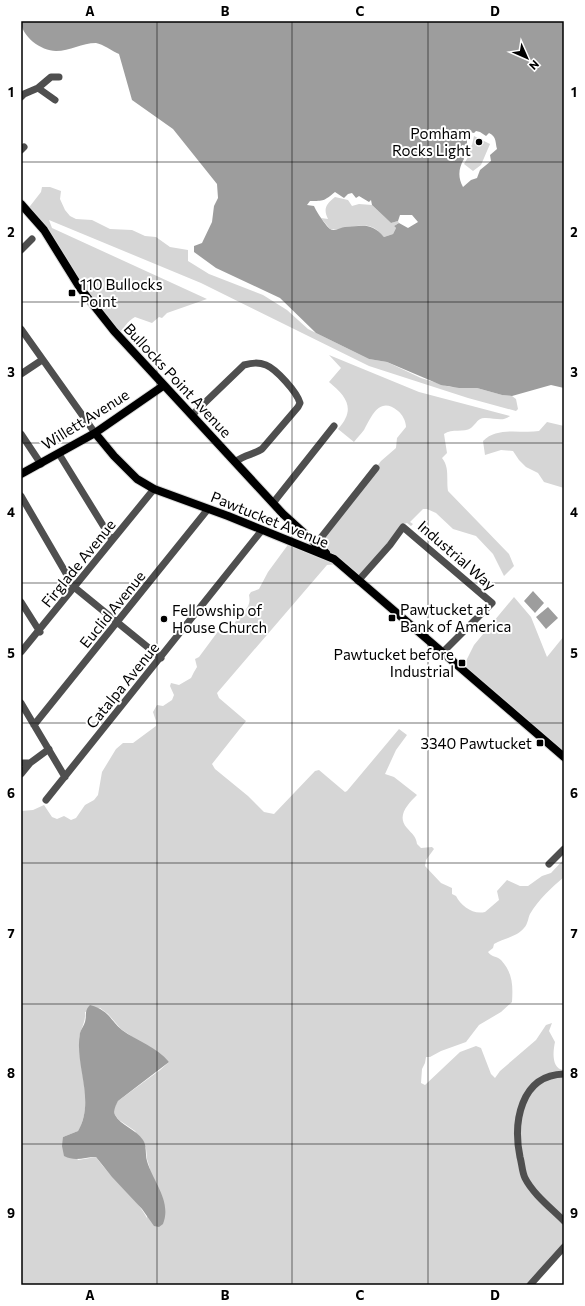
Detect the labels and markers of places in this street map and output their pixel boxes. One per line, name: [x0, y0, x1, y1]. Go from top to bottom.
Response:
place label: Pomham Rocks Light: [392, 124, 471, 159]
marker: Pomham Rocks Light: [474, 137, 484, 147]
place label: 110 Bullocks Point: [80, 275, 163, 310]
marker: 110 Bullocks Point: [67, 288, 77, 298]
place label: Pawtucket at Bank of America: [400, 600, 511, 635]
place label: Fellowship of House Church: [172, 601, 267, 636]
marker: Pawtucket at Bank of America: [387, 613, 397, 623]
marker: Fellowship of House Church: [159, 614, 169, 624]
place label: Pawtucket before Industrial: [334, 645, 454, 680]
marker: Pawtucket before Industrial: [457, 658, 467, 668]
place label: 3340 Pawtucket: [420, 734, 532, 752]
marker: 3340 Pawtucket: [535, 738, 545, 748]

